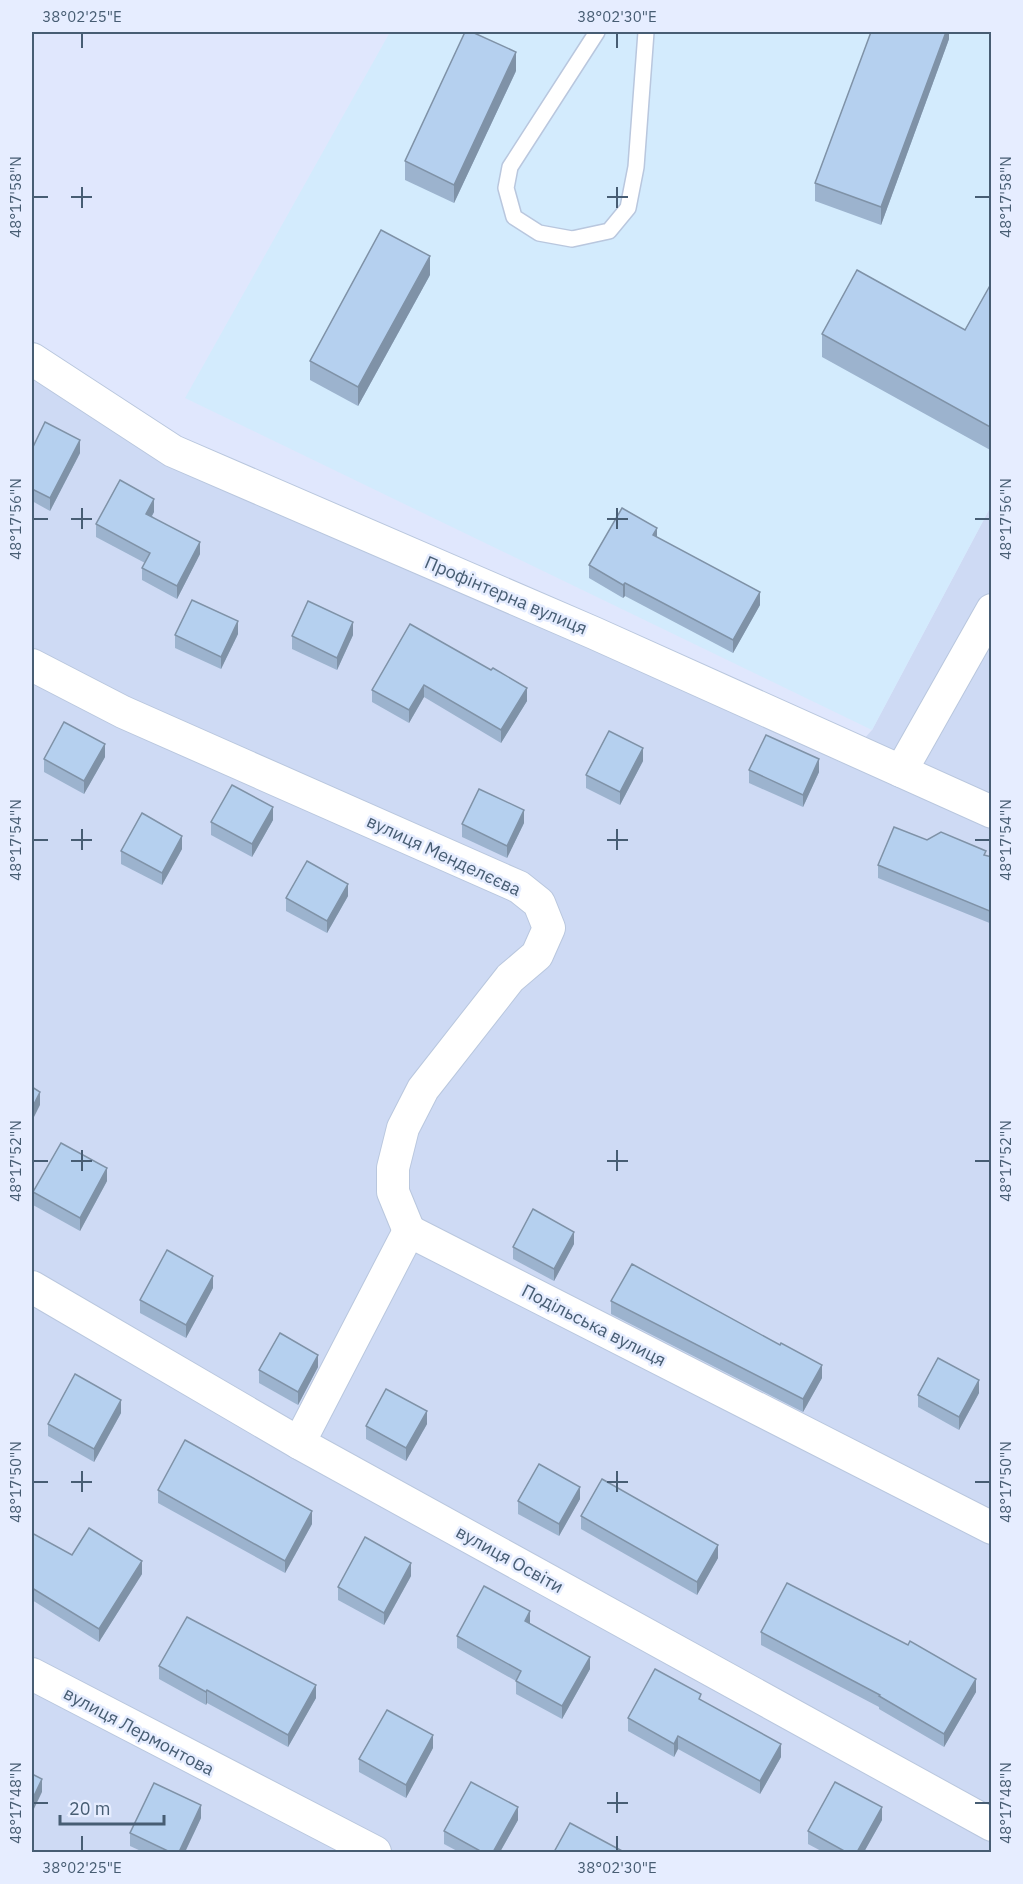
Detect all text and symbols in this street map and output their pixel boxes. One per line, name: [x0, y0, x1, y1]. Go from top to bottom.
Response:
text: 38°02'25"E: [42, 7, 122, 26]
text: 38°02'30"E: [577, 7, 657, 26]
text: 48°17'58"N: [6, 156, 25, 238]
text: 48°17'58"N: [996, 156, 1015, 238]
text: 48°17'56"N: [6, 478, 25, 560]
text: 48°17'56"N: [996, 478, 1015, 560]
street label: Профінтерна вулиця: [421, 550, 591, 640]
text: 48°17'54"N: [6, 799, 25, 881]
text: 48°17'54"N: [996, 799, 1015, 881]
street label: вулиця Менделєєва: [363, 809, 525, 901]
text: 48°17'52"N: [6, 1120, 25, 1202]
text: 48°17'52"N: [996, 1120, 1015, 1202]
street label: Подільська вулиця: [518, 1279, 670, 1371]
text: 48°17'50"N: [6, 1441, 25, 1523]
text: 48°17'50"N: [996, 1441, 1015, 1523]
street label: вулиця Освіти: [452, 1520, 568, 1598]
street label: вулиця Лермонтова: [60, 1681, 219, 1781]
text: 48°17'48"N: [6, 1762, 25, 1844]
text: 48°17'48"N: [996, 1762, 1015, 1844]
scale bar: [60, 1788, 164, 1826]
text: 20 m: [69, 1797, 111, 1820]
text: 38°02'25"E: [42, 1858, 122, 1877]
text: 38°02'30"E: [577, 1858, 657, 1877]

